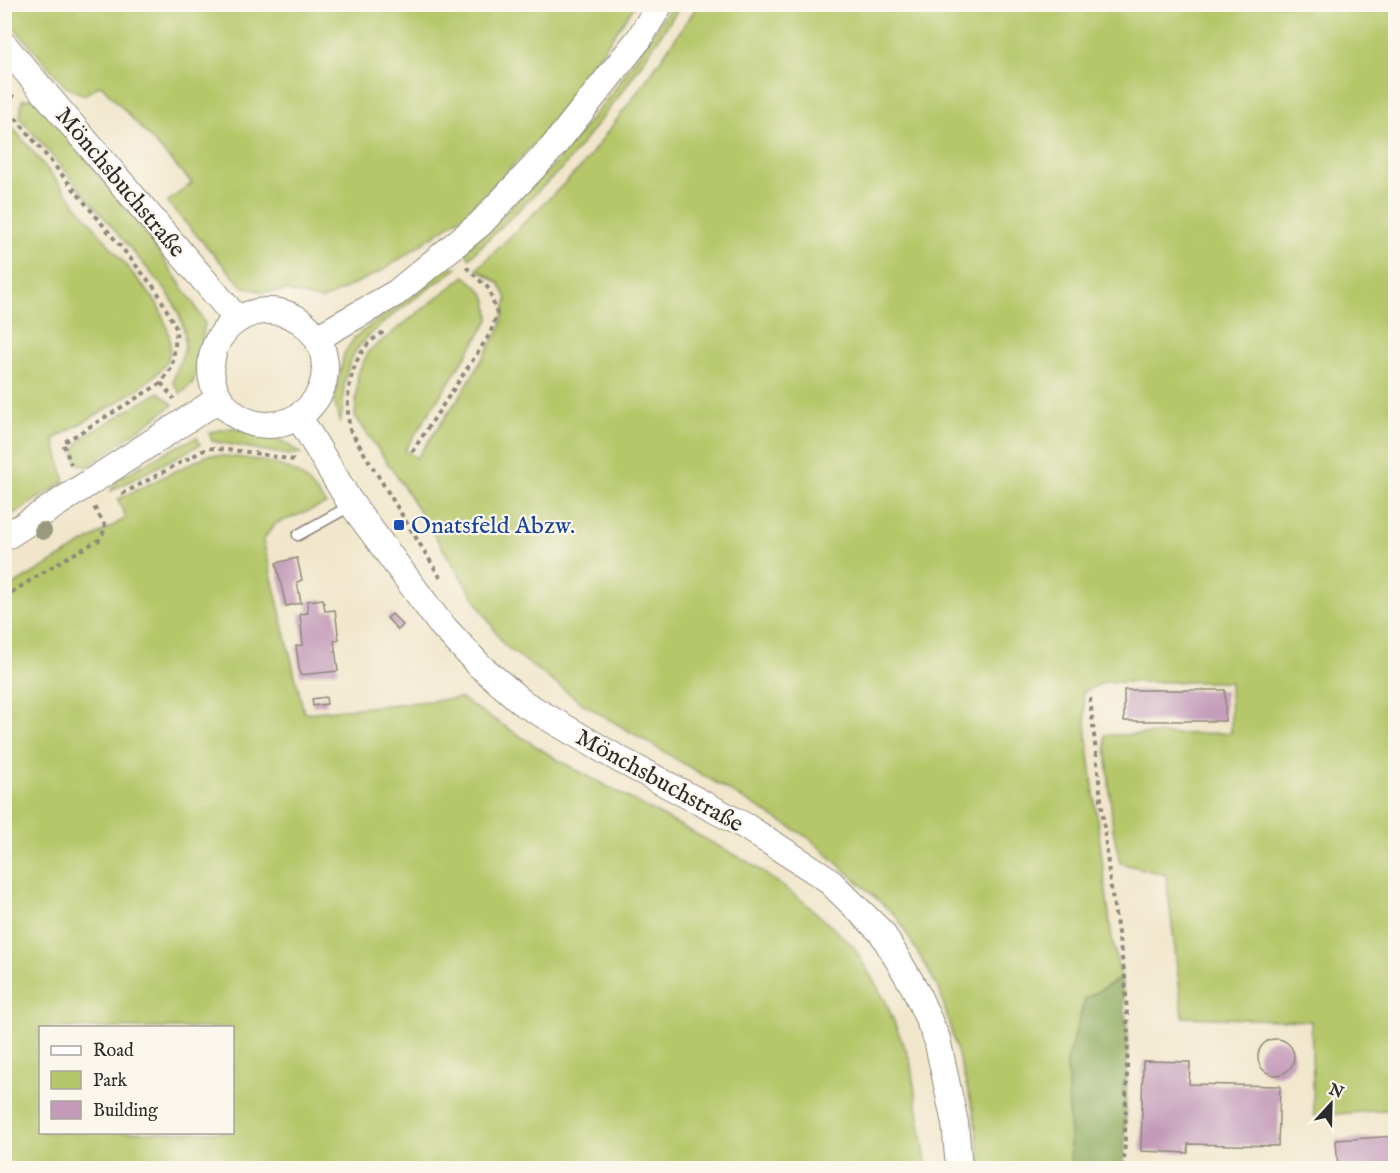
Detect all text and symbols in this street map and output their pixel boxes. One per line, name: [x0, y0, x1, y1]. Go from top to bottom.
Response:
street label: Mönchsbuchstraße: [48, 101, 192, 265]
place label: Onatsfeld Abzw.: [411, 511, 575, 542]
marker: Onatsfeld Abzw.: [392, 518, 406, 532]
street label: Mönchsbuchstraße: [570, 722, 749, 840]
legend: [39, 1026, 234, 1134]
text: Road: [93, 1040, 134, 1063]
text: Park: [93, 1070, 128, 1093]
north arrow: [1301, 1074, 1361, 1134]
text: N: [1325, 1080, 1346, 1104]
text: Building: [93, 1100, 158, 1123]

